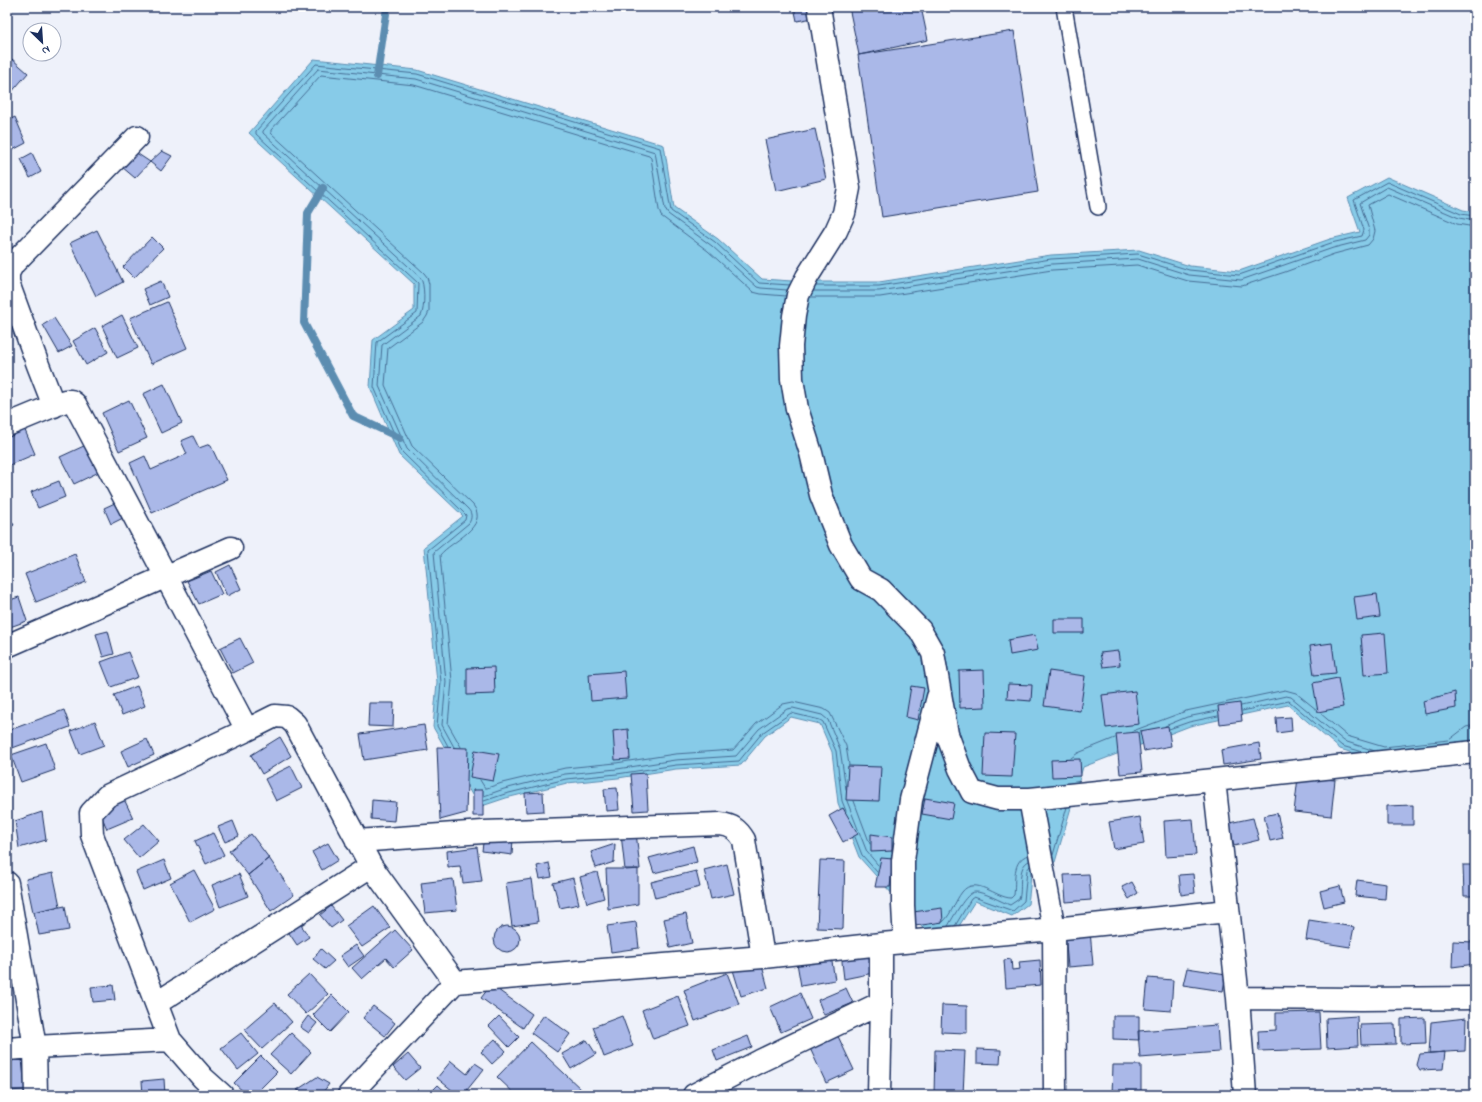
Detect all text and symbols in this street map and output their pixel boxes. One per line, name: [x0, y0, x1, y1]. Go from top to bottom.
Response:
north arrow: [22, 22, 62, 62]
text: N: [39, 41, 53, 59]

